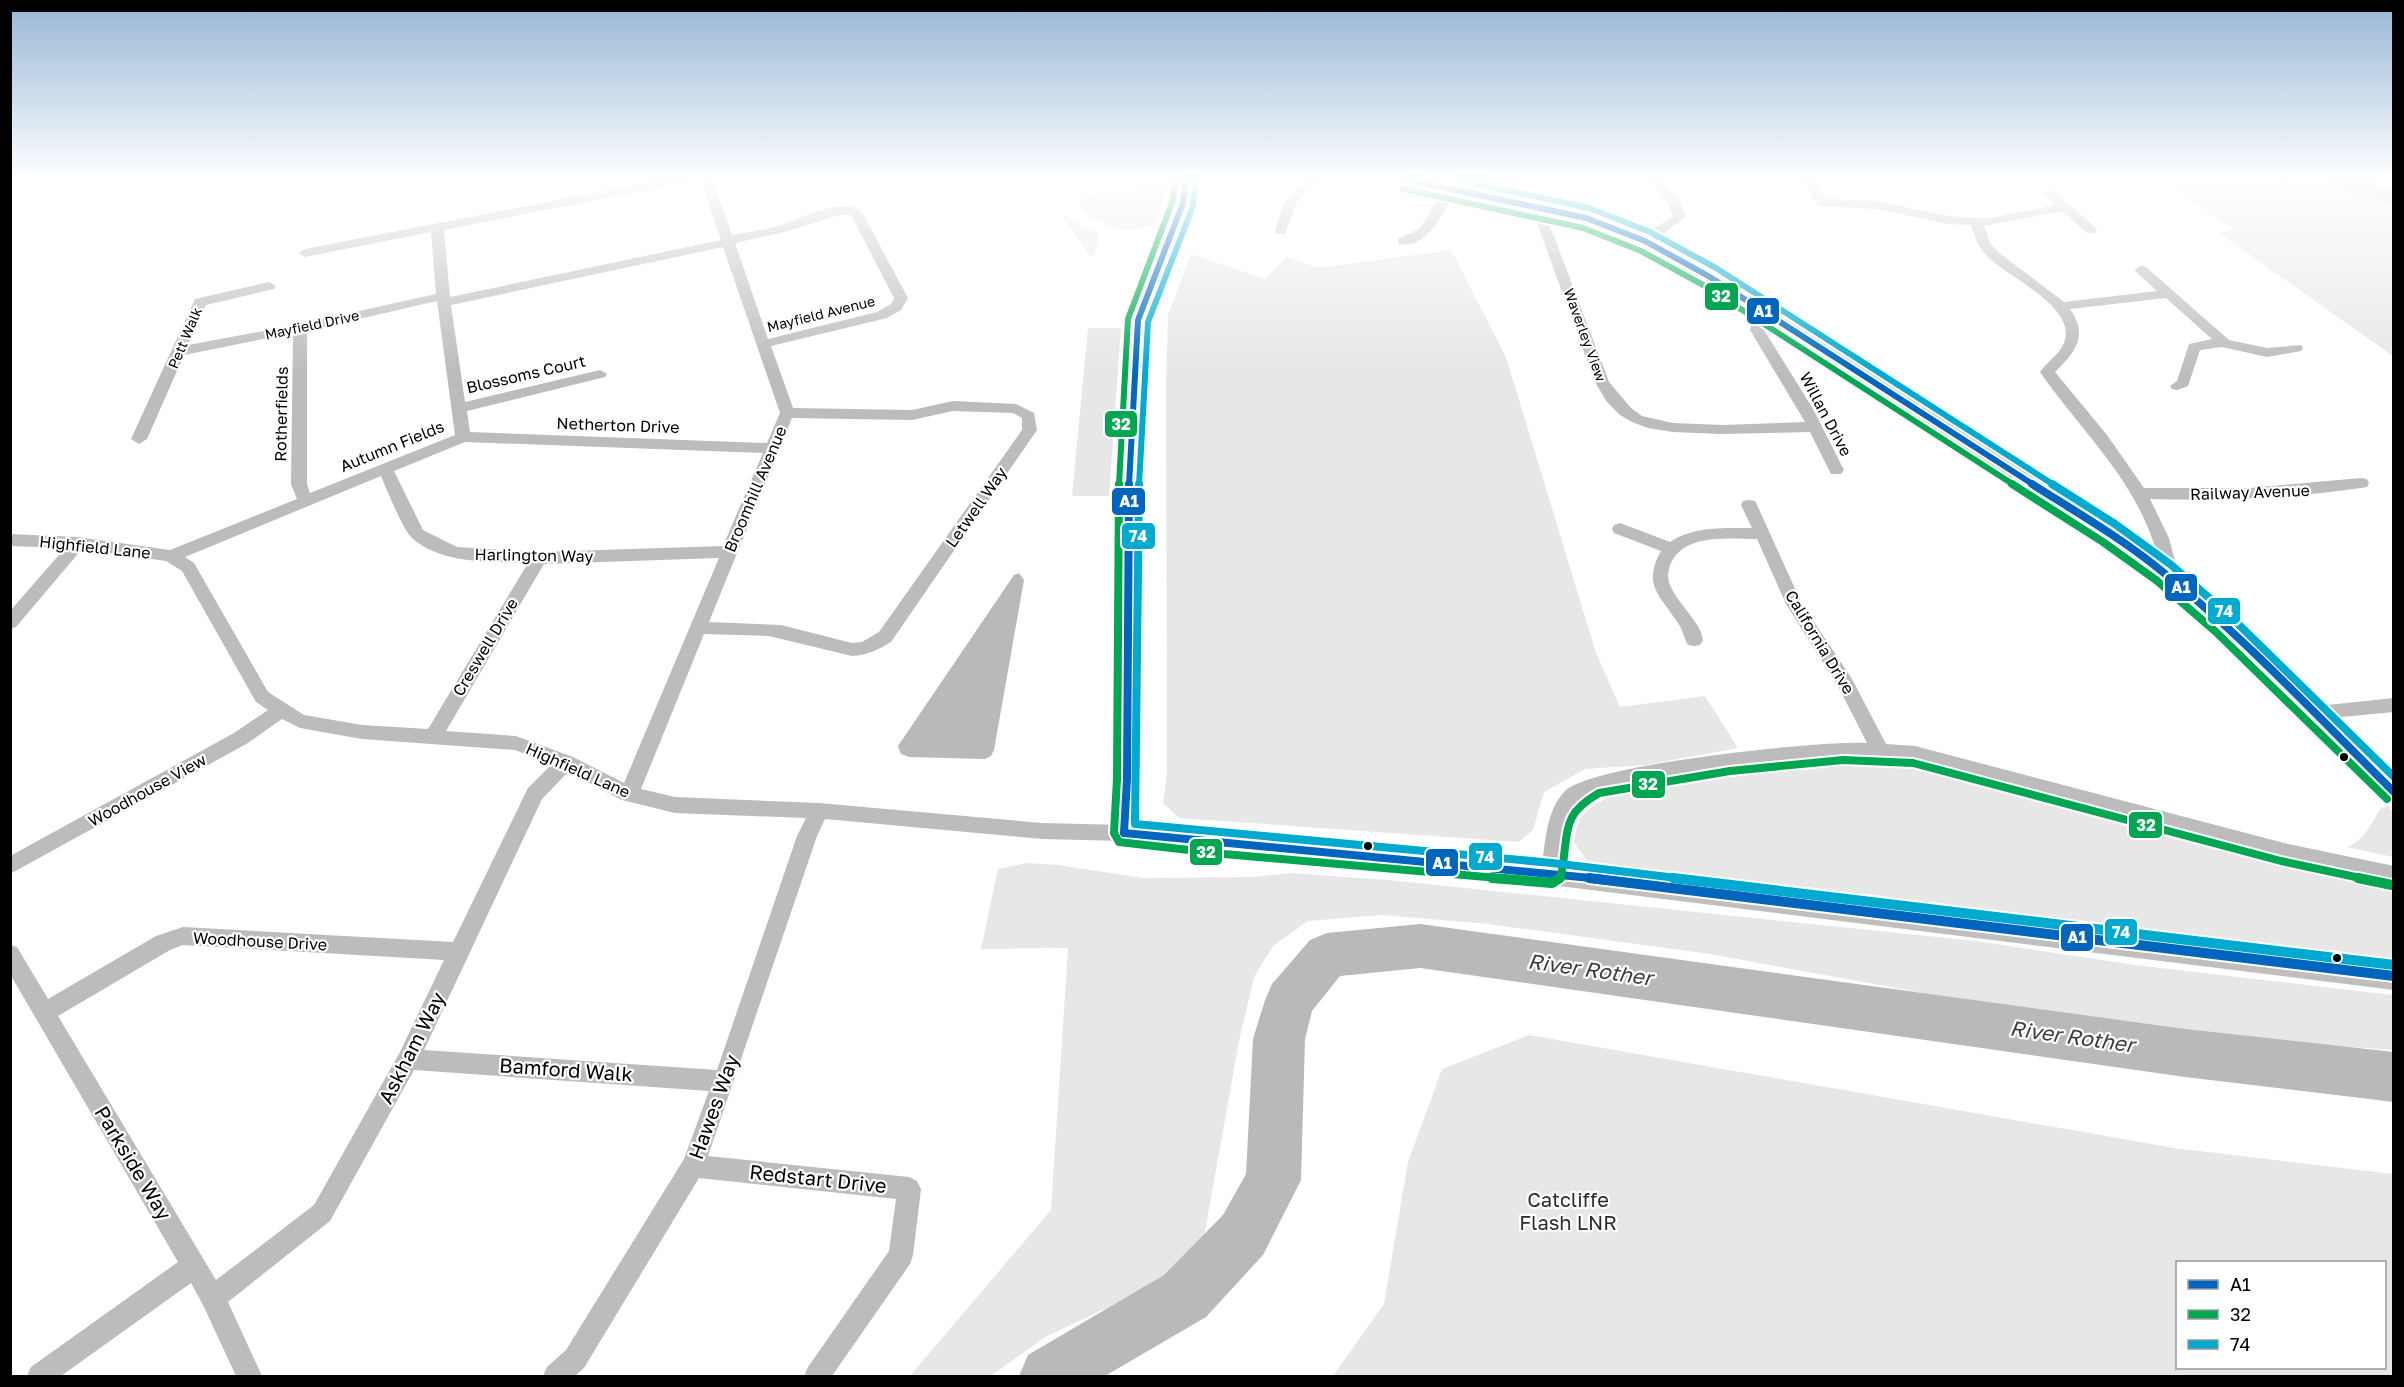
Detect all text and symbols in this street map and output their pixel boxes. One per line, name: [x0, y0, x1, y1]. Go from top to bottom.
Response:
line badge: 32: [1704, 282, 1739, 311]
street label: Waverley View: [1561, 286, 1610, 384]
text: 32: [1711, 286, 1731, 306]
street label: Mayfield Avenue: [765, 292, 877, 335]
line badge: A1: [1746, 297, 1780, 325]
text: A1: [1753, 301, 1773, 321]
street label: Pett Walk: [164, 305, 205, 371]
street label: Mayfield Drive: [263, 306, 361, 343]
street label: Blossoms Court: [465, 351, 587, 397]
street label: Rotherfields: [270, 366, 292, 462]
street label: Willan Drive: [1795, 369, 1857, 459]
line badge: 32: [1104, 410, 1138, 438]
street label: Netherton Drive: [556, 413, 680, 437]
text: 32: [1111, 414, 1131, 434]
street label: Autumn Fields: [337, 416, 447, 476]
street label: Broomhill Avenue: [719, 423, 791, 555]
street label: Letwell Way: [941, 463, 1011, 551]
street label: Railway Avenue: [2190, 480, 2310, 504]
line badge: A1: [1111, 487, 1146, 516]
text: A1: [1119, 491, 1139, 511]
line badge: 74: [1121, 522, 1156, 550]
text: 74: [1129, 526, 1147, 546]
street label: Highfield Lane: [38, 531, 152, 563]
street label: Harlington Way: [474, 544, 594, 566]
line badge: A1: [2164, 573, 2198, 602]
text: A1: [2171, 577, 2191, 597]
street label: California Drive: [1781, 586, 1859, 698]
street label: Creswell Drive: [448, 594, 522, 700]
line badge: 74: [2207, 597, 2241, 625]
text: 74: [2215, 601, 2233, 621]
street label: Highfield Lane: [523, 738, 633, 802]
street label: Woodhouse View: [85, 749, 209, 831]
unlabelled marker: [2338, 751, 2350, 763]
line badge: 32: [1631, 770, 1666, 799]
text: 32: [1638, 774, 1658, 794]
line badge: 32: [2128, 811, 2163, 839]
text: 32: [2136, 815, 2156, 835]
line badge: 32: [1189, 838, 1223, 866]
unlabelled marker: [1362, 840, 1374, 852]
text: 32: [1196, 842, 1216, 862]
line badge: 74: [1468, 842, 1503, 871]
text: 74: [1476, 847, 1494, 867]
line badge: A1: [1425, 848, 1459, 877]
text: A1: [1432, 853, 1452, 873]
line badge: 74: [2104, 918, 2138, 946]
text: 74: [2112, 922, 2130, 942]
line badge: A1: [2060, 923, 2094, 952]
street label: Woodhouse Drive: [192, 927, 328, 955]
text: A1: [2067, 927, 2087, 947]
water label: River Rother: [1526, 947, 1657, 991]
unlabelled marker: [2331, 952, 2343, 964]
street label: Askham Way: [373, 988, 449, 1107]
water label: River Rother: [2008, 1014, 2139, 1058]
street label: Hawes Way: [683, 1051, 743, 1162]
street label: Bamford Walk: [498, 1052, 634, 1086]
street label: Parkside Way: [90, 1101, 177, 1224]
street label: Redstart Drive: [748, 1159, 888, 1197]
park label: Catcliffe Flash LNR: [1519, 1187, 1617, 1234]
legend: [2176, 1261, 2386, 1369]
text: A1: [2230, 1273, 2251, 1295]
text: 32: [2230, 1303, 2251, 1325]
text: 74: [2230, 1333, 2251, 1355]

